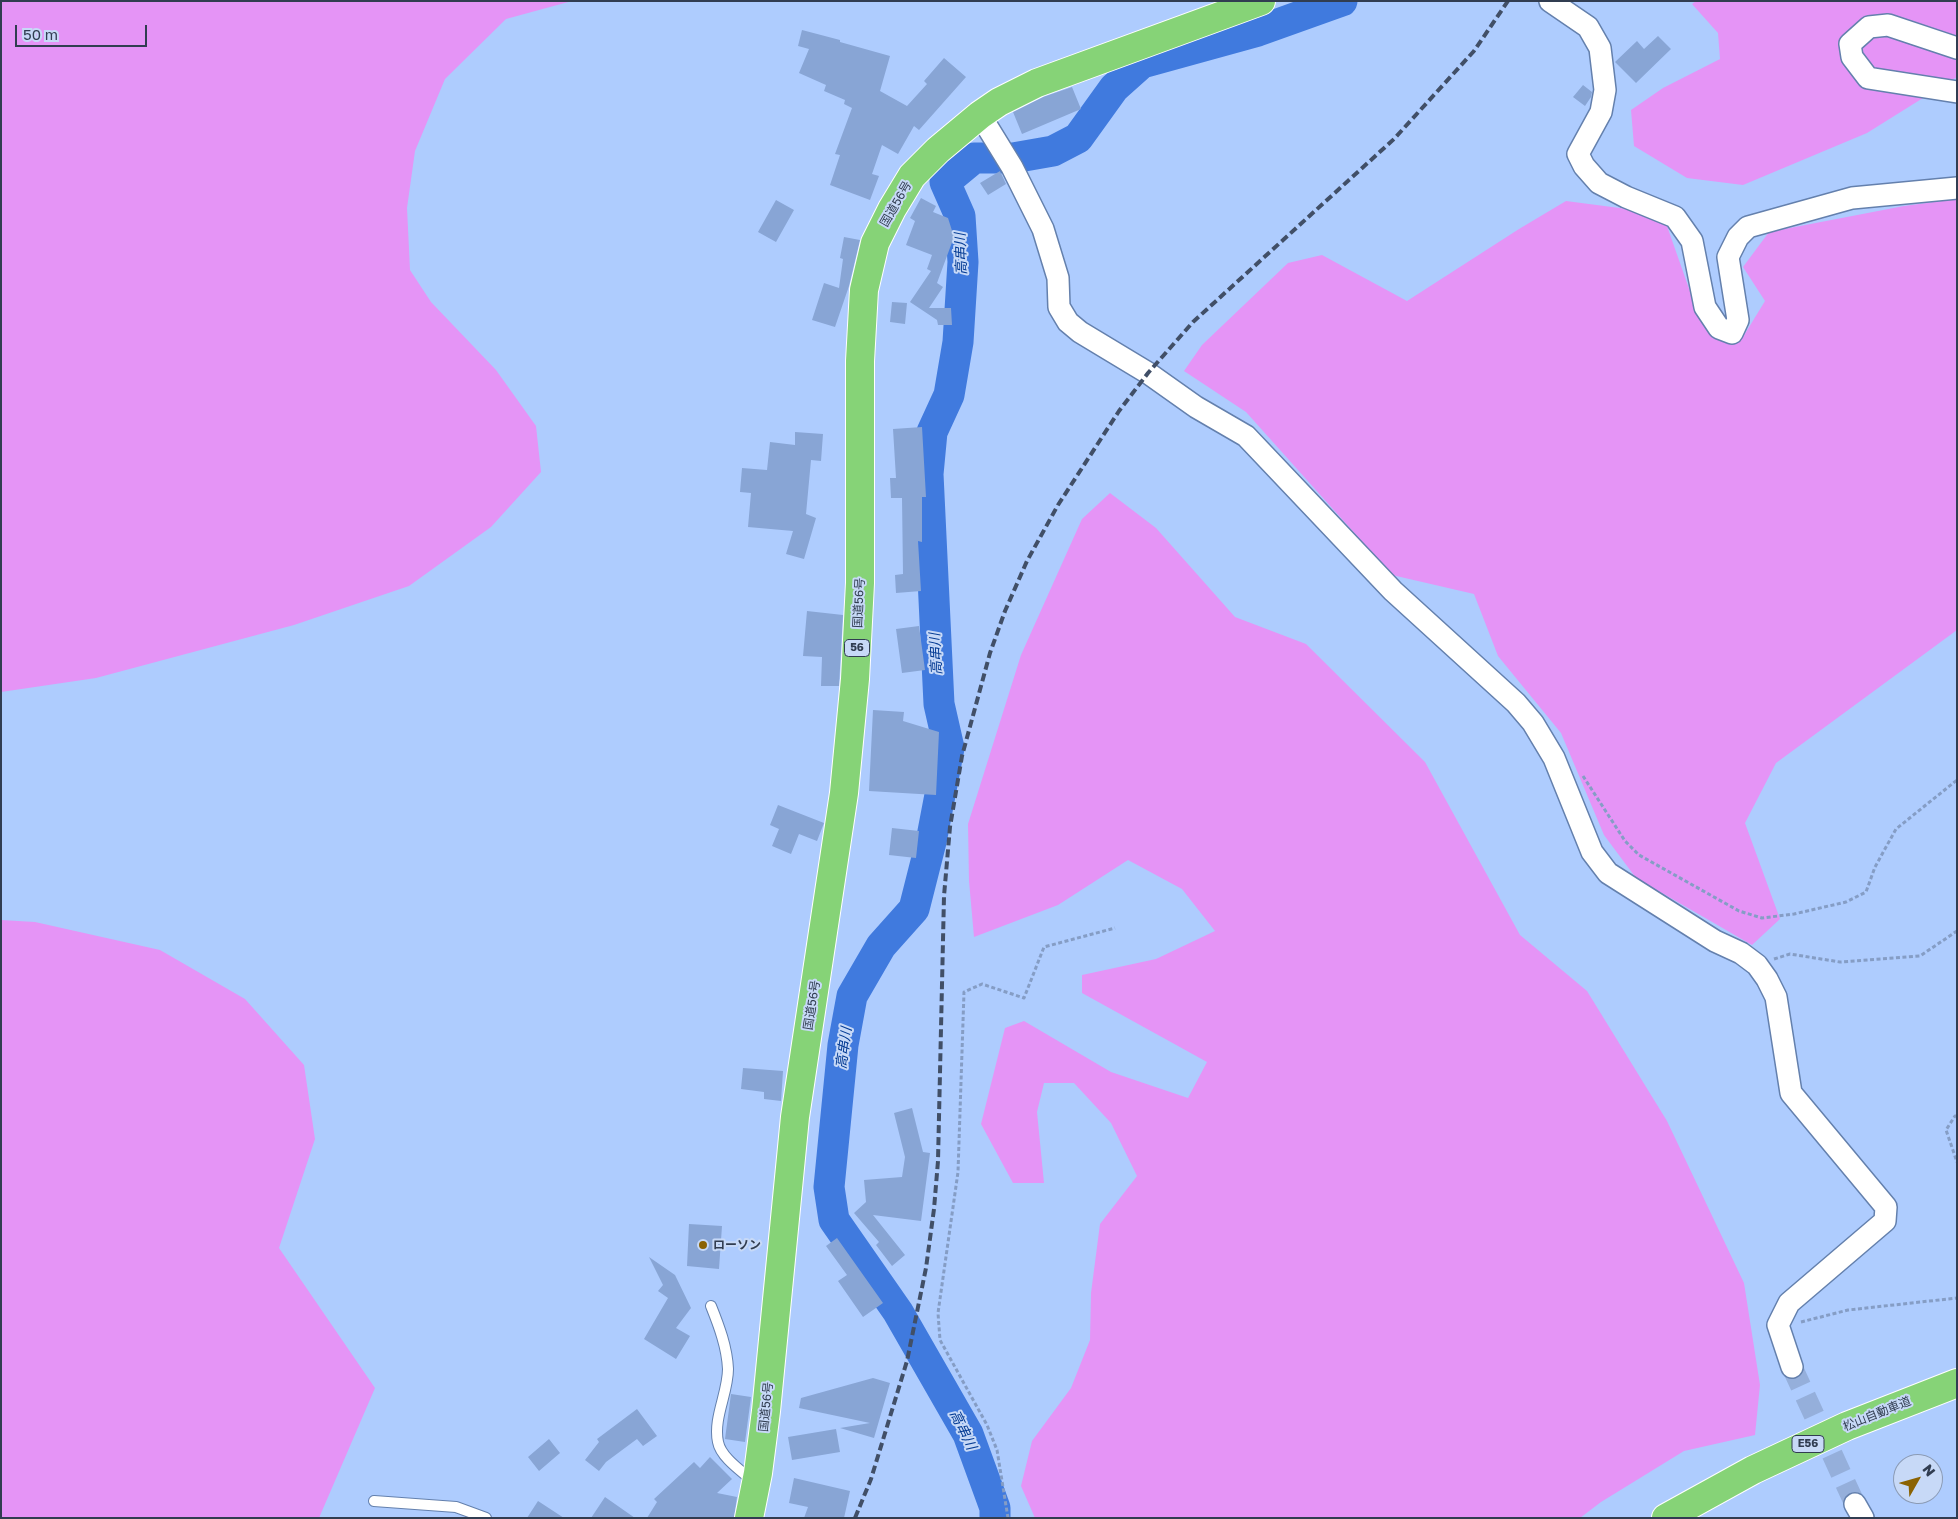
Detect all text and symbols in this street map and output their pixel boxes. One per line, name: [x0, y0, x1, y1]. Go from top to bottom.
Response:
scale bar: [18, 15, 150, 47]
text: 50 m: [23, 25, 58, 43]
street label: 国道56号: [877, 179, 915, 229]
water label: 高串川: [952, 233, 970, 275]
street label: 国道56号: [850, 578, 868, 628]
water label: 高串川: [927, 633, 945, 675]
road number: 56: [844, 640, 870, 656]
street label: 国道56号: [801, 979, 823, 1031]
water label: 高串川: [833, 1026, 855, 1070]
place label: ローソン: [713, 1238, 761, 1252]
marker: ローソン: [697, 1239, 709, 1251]
street label: 国道56号: [756, 1381, 776, 1433]
street label: 松山自動車道: [1841, 1394, 1913, 1434]
water label: 高串川: [946, 1407, 980, 1453]
road number: E56: [1792, 1436, 1824, 1452]
north arrow: [1893, 1454, 1943, 1504]
text: N: [1919, 1461, 1939, 1479]

